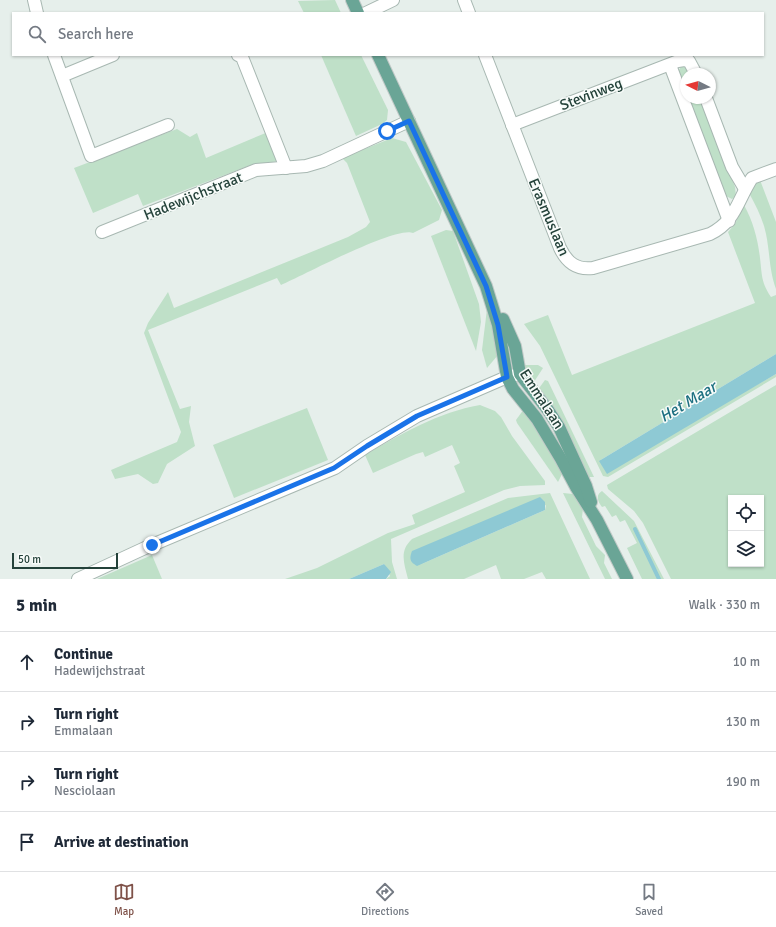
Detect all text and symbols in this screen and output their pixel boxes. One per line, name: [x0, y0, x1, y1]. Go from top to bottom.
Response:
search box: [12, 12, 764, 56]
icon: search: [26, 23, 48, 45]
text: Search here: [58, 25, 134, 43]
north arrow: [680, 68, 716, 104]
street label: Stevinweg: [557, 74, 625, 114]
route start: [378, 122, 396, 140]
street label: Hadewijchstraat: [141, 168, 245, 224]
street label: Erasmuslaan: [525, 175, 573, 259]
street label: Emmalaan: [516, 366, 568, 432]
water label: Het Maar: [656, 376, 722, 427]
map controls: [728, 495, 764, 567]
button: locate: [728, 495, 764, 531]
button: layers: [728, 531, 764, 567]
route end: [143, 536, 161, 554]
scale bar: [12, 551, 118, 570]
text: 50 m: [18, 553, 41, 566]
text: 5 min: [16, 595, 57, 616]
text: Walk · 330 m: [689, 597, 760, 613]
text: Continue: [54, 645, 113, 663]
icon: ahead: [16, 651, 38, 673]
text: 10 m: [733, 654, 760, 670]
text: Hadewijchstraat: [54, 663, 145, 679]
text: Turn right: [54, 705, 119, 723]
icon: right: [16, 711, 38, 733]
text: 130 m: [726, 714, 760, 730]
text: Emmalaan: [54, 723, 113, 739]
text: Turn right: [54, 765, 119, 783]
icon: right: [16, 771, 38, 793]
text: 190 m: [726, 774, 760, 790]
text: Nesciolaan: [54, 783, 116, 799]
icon: arrive: [16, 831, 38, 853]
text: Arrive at destination: [54, 833, 189, 851]
tab: Map: [113, 881, 135, 918]
tab: Directions: [361, 881, 409, 918]
tab: Saved: [635, 881, 663, 918]

